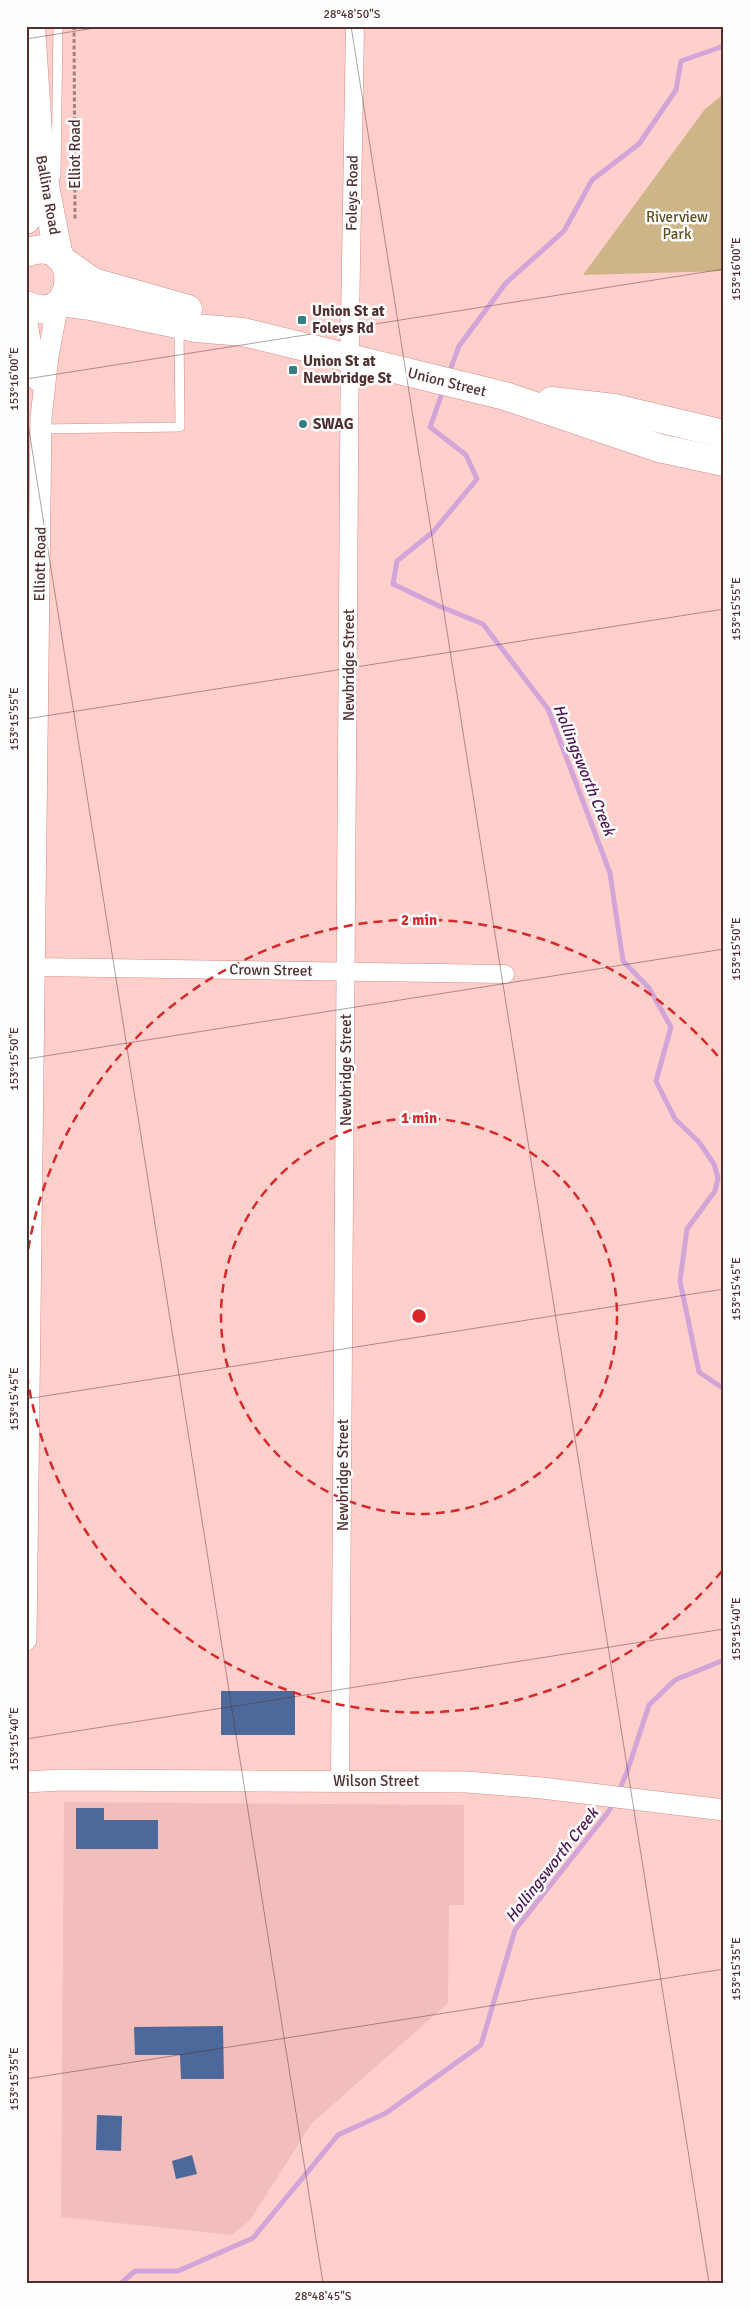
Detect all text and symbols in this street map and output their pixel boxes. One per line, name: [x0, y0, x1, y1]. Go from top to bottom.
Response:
text: 28°48'50"S: [323, 7, 381, 22]
street label: Elliot Road: [66, 119, 84, 189]
street label: Ballina Road: [32, 154, 64, 236]
street label: Foleys Road: [342, 155, 362, 231]
park label: Riverview Park: [646, 208, 708, 243]
text: 153°16'00"E: [729, 237, 744, 301]
place label: Union St at Foleys Rd: [312, 302, 385, 337]
marker: Union St at Foleys Rd: [296, 314, 308, 326]
text: 153°16'00"E: [7, 347, 22, 411]
place label: Union St at Newbridge St: [303, 352, 392, 387]
marker: Union St at Newbridge St: [287, 364, 299, 376]
street label: Union Street: [406, 364, 488, 400]
place label: SWAG: [313, 415, 354, 433]
marker: SWAG: [297, 418, 309, 430]
street label: Elliott Road: [30, 526, 50, 602]
text: 153°15'55"E: [729, 577, 744, 641]
street label: Newbridge Street: [340, 609, 358, 721]
text: 153°15'55"E: [7, 687, 22, 751]
water label: Hollingsworth Creek: [549, 701, 620, 840]
text: 2 min: [401, 911, 437, 929]
text: 153°15'50"E: [729, 917, 744, 981]
street label: Crown Street: [229, 960, 313, 980]
street label: Newbridge Street: [337, 1014, 355, 1126]
text: 153°15'50"E: [7, 1027, 22, 1091]
text: 1 min: [401, 1109, 437, 1127]
text: 153°15'45"E: [729, 1257, 744, 1321]
centre of rings: [410, 1307, 428, 1325]
text: 153°15'45"E: [7, 1367, 22, 1431]
street label: Newbridge Street: [334, 1419, 352, 1531]
text: 153°15'40"E: [729, 1597, 744, 1661]
text: 153°15'40"E: [7, 1707, 22, 1771]
street label: Wilson Street: [333, 1772, 419, 1790]
water label: Hollingsworth Creek: [501, 1802, 604, 1926]
text: 153°15'35"E: [729, 1937, 744, 2001]
text: 153°15'35"E: [7, 2047, 22, 2111]
text: 28°48'45"S: [294, 2289, 352, 2304]

